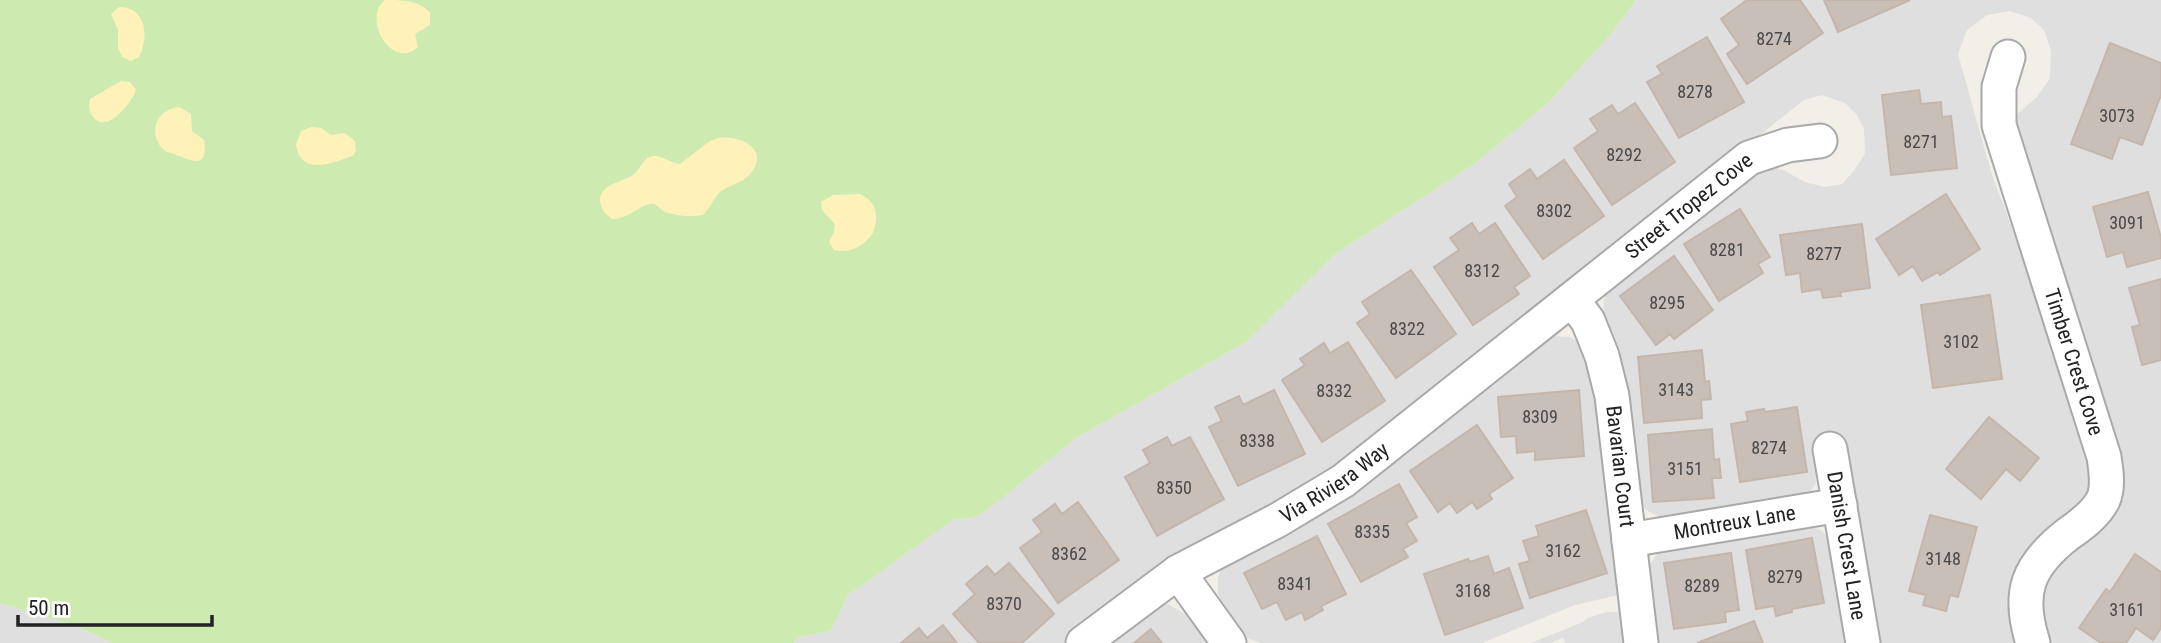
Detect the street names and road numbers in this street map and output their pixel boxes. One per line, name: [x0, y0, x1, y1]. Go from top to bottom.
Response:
street label: Street Tropez Cove: [1620, 148, 1757, 264]
street label: Timber Crest Cove: [2040, 286, 2108, 439]
street label: Bavarian Court: [1601, 404, 1639, 529]
street label: Via Riviera Way: [1276, 437, 1394, 528]
street label: Danish Crest Lane: [1822, 470, 1871, 622]
street label: Montreux Lane: [1672, 501, 1797, 544]

